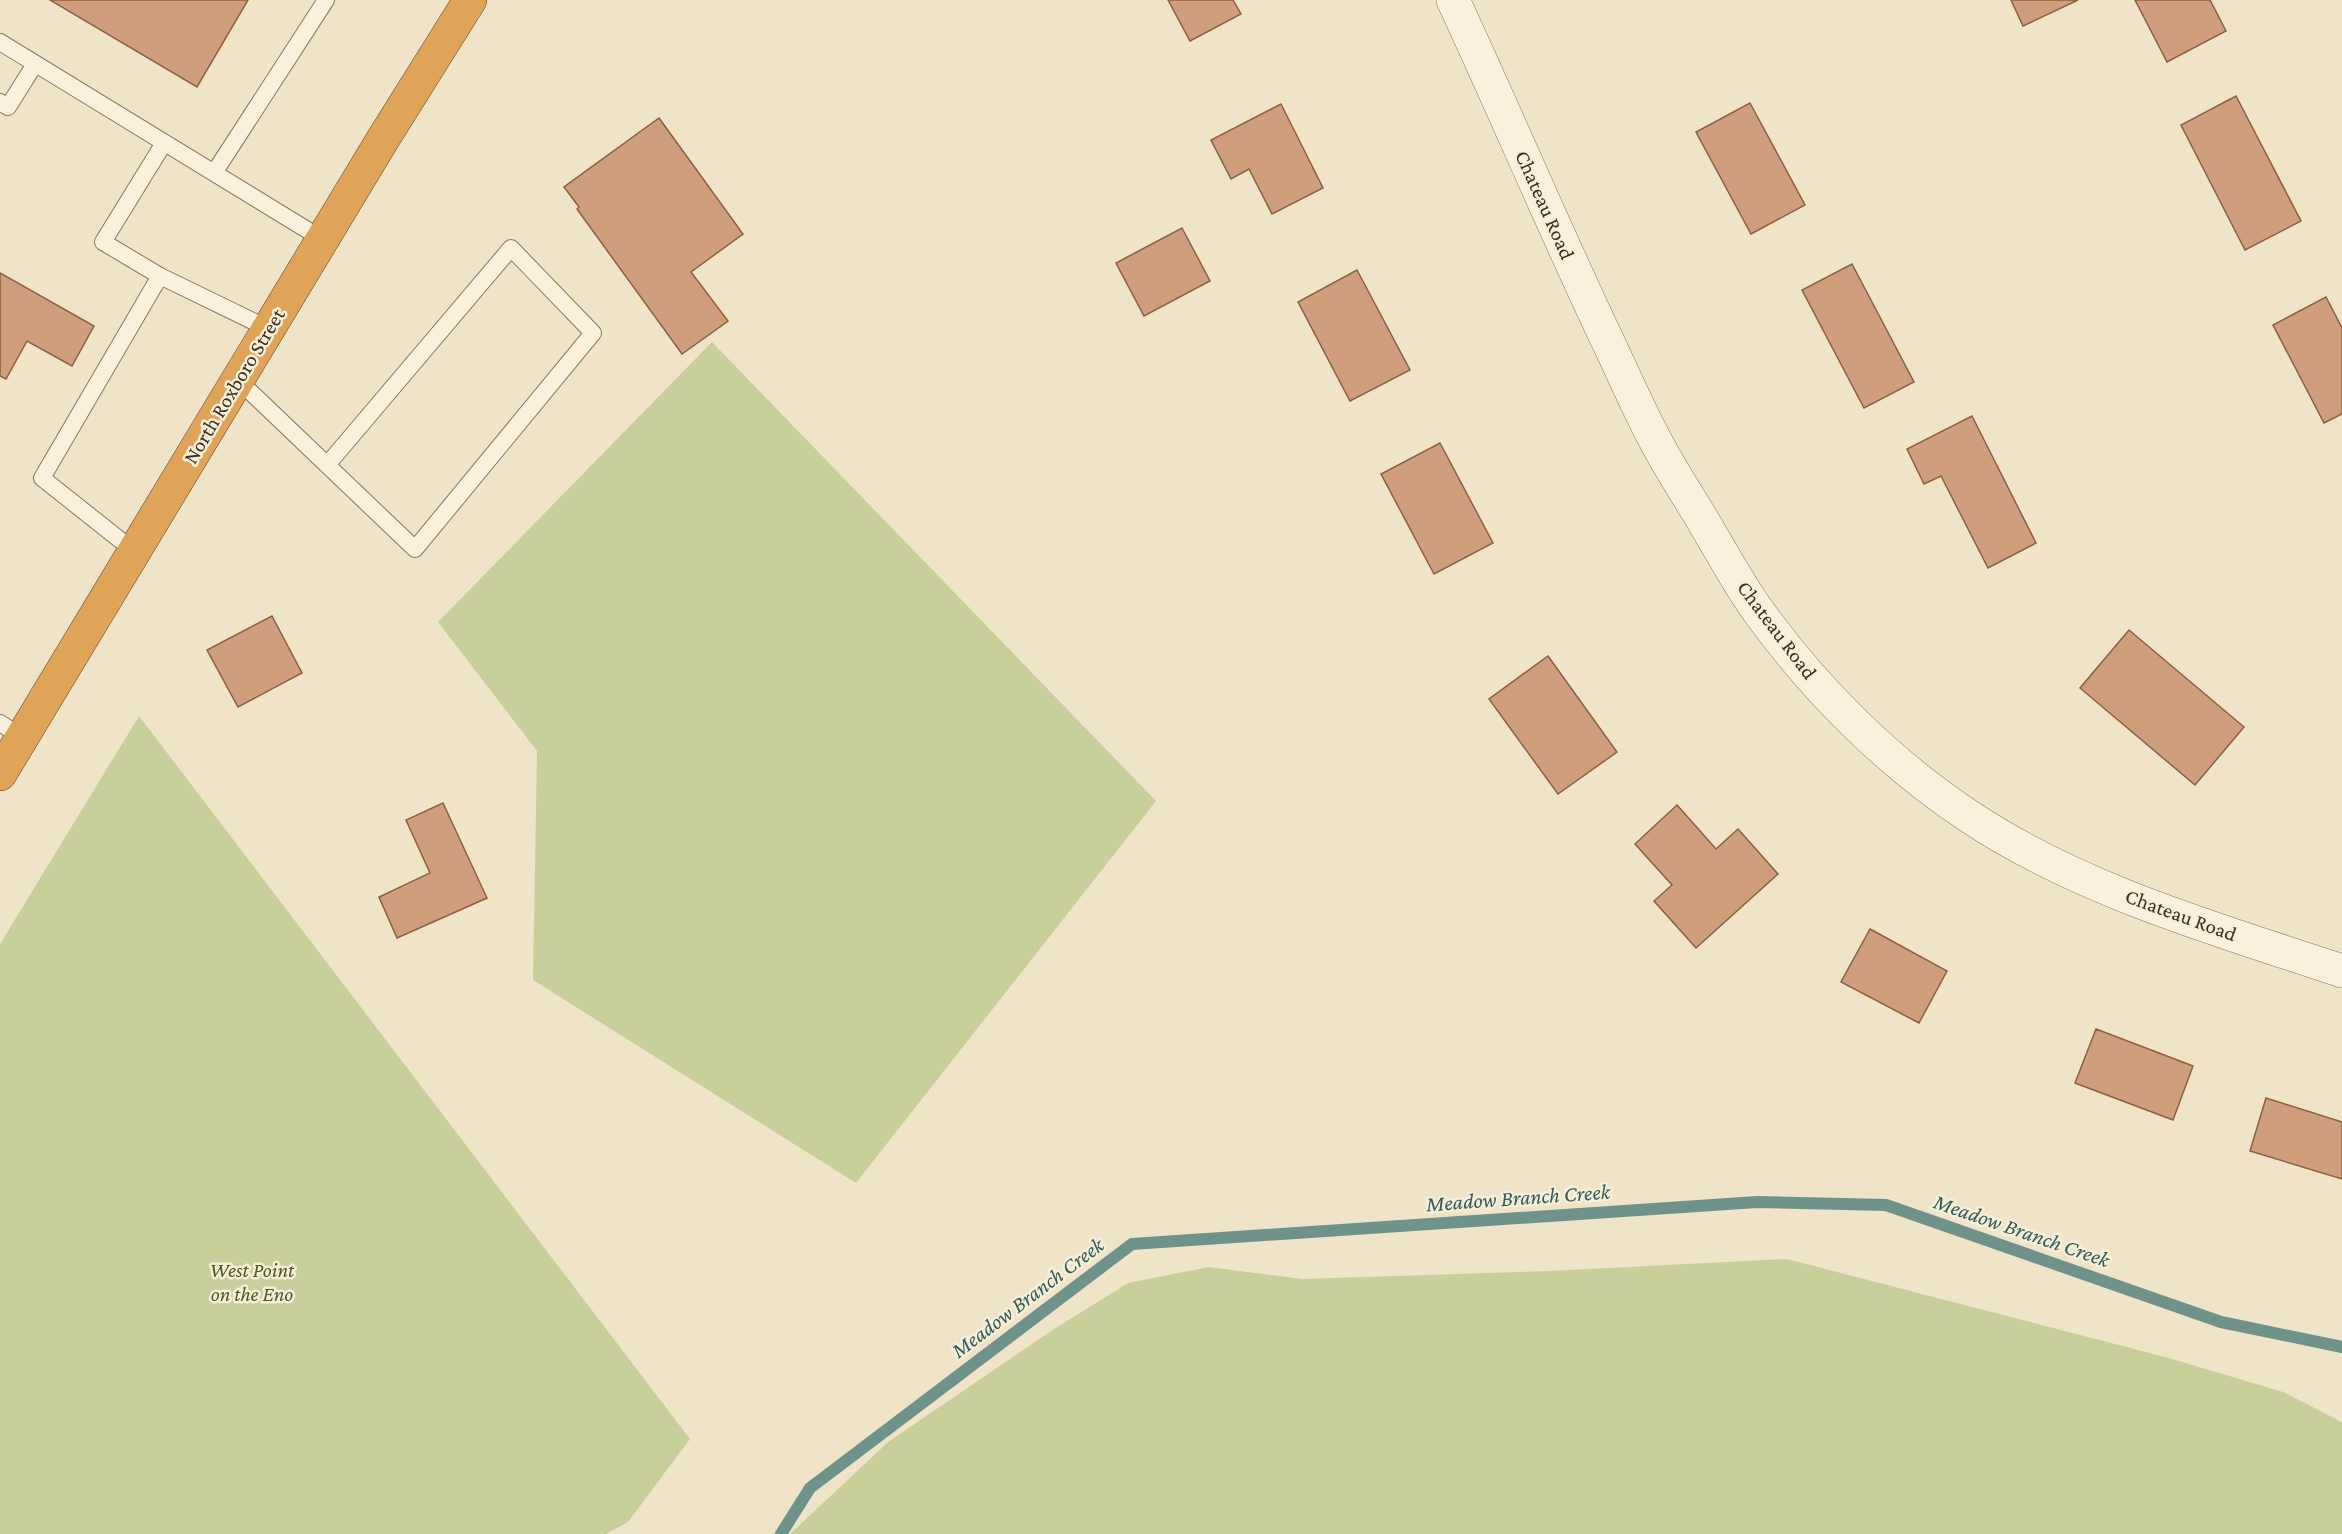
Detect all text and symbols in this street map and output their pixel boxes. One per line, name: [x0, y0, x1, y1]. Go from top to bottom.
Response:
street label: Chateau Road: [1510, 147, 1580, 263]
street label: North Roxboro Street: [178, 303, 290, 468]
street label: Chateau Road: [1732, 576, 1822, 684]
street label: Chateau Road: [2122, 884, 2240, 946]
water label: Meadow Branch Creek: [1424, 1178, 1612, 1216]
water label: Meadow Branch Creek: [1930, 1188, 2114, 1273]
water label: Meadow Branch Creek: [945, 1231, 1110, 1363]
park label: West Point on the Eno: [210, 1258, 295, 1306]

